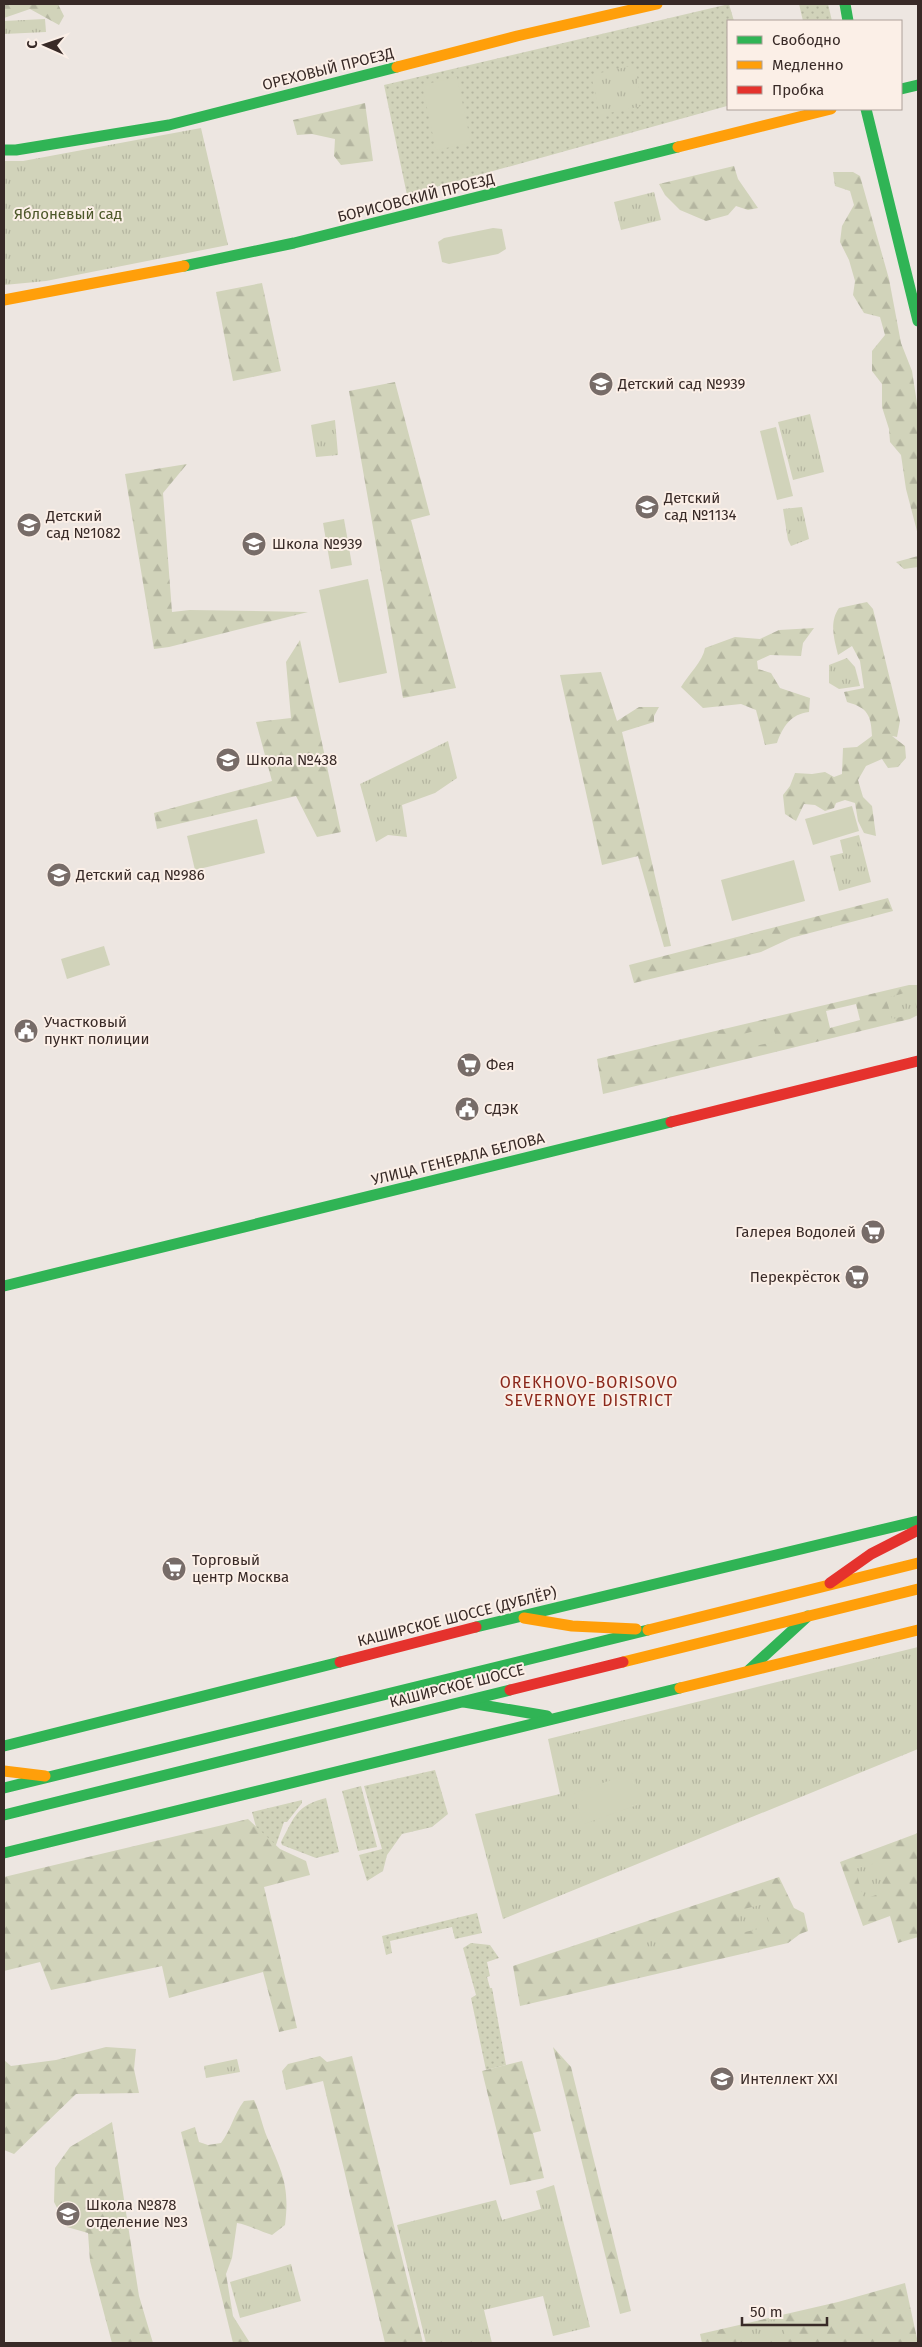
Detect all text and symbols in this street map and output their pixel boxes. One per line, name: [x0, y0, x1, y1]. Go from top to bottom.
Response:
north arrow: [20, 20, 70, 70]
legend: [727, 20, 902, 110]
text: Свободно: [772, 31, 841, 49]
text: С: [24, 40, 41, 49]
street label: ОРЕХОВЫЙ ПРОЕЗД: [260, 44, 396, 94]
text: Медленно: [772, 56, 844, 74]
text: Пробка: [772, 81, 824, 99]
street label: БОРИСОВСКИЙ ПРОЕЗД: [336, 170, 496, 226]
park label: Яблоневый сад: [14, 205, 122, 223]
school or university icon: Детский сад №939: [588, 371, 614, 397]
place label: Детский сад №939: [617, 375, 746, 393]
place label: Детский сад №1134: [663, 489, 737, 524]
school or university icon: Детский сад №1134: [634, 494, 660, 520]
place label: Детский сад №1082: [45, 507, 121, 542]
school or university icon: Детский сад №1082: [16, 512, 42, 538]
school or university icon: Школа №939: [241, 531, 267, 557]
place label: Школа №939: [272, 535, 363, 553]
school or university icon: Школа №438: [215, 747, 241, 773]
place label: Школа №438: [246, 751, 337, 769]
school or university icon: Детский сад №986: [46, 862, 72, 888]
place label: Детский сад №986: [75, 866, 205, 884]
place label: Участковый пункт полиции: [44, 1013, 150, 1048]
public building icon: Участковый пункт полиции: [13, 1018, 39, 1044]
supermarket icon: Фея: [456, 1052, 482, 1078]
place label: Фея: [486, 1056, 515, 1074]
public building icon: СДЭК: [454, 1096, 480, 1122]
place label: СДЭК: [484, 1100, 519, 1118]
street label: УЛИЦА ГЕНЕРАЛА БЕЛОВА: [370, 1129, 547, 1189]
supermarket icon: Галерея Водолей: [860, 1219, 886, 1245]
place label: Галерея Водолей: [735, 1223, 856, 1241]
supermarket icon: Перекрёсток: [844, 1264, 870, 1290]
place label: Перекрёсток: [750, 1268, 840, 1286]
district label: OREKHOVO-BORISOVO SEVERNOYE DISTRICT: [500, 1373, 678, 1410]
place label: Торговый центр Москва: [192, 1551, 289, 1586]
supermarket icon: Торговый центр Москва: [161, 1556, 187, 1582]
street label: КАШИРСКОЕ ШОССЕ (ДУБЛЁР): [356, 1583, 559, 1650]
street label: КАШИРСКОЕ ШОССЕ: [388, 1661, 526, 1711]
school or university icon: Интеллект XXI: [709, 2066, 735, 2092]
place label: Интеллект XXI: [740, 2070, 838, 2088]
place label: Школа №878 отделение №3: [86, 2196, 188, 2231]
school or university icon: Школа №878 отделение №3: [55, 2201, 81, 2227]
scale bar: [742, 2294, 827, 2326]
text: 50 m: [750, 2303, 783, 2321]

